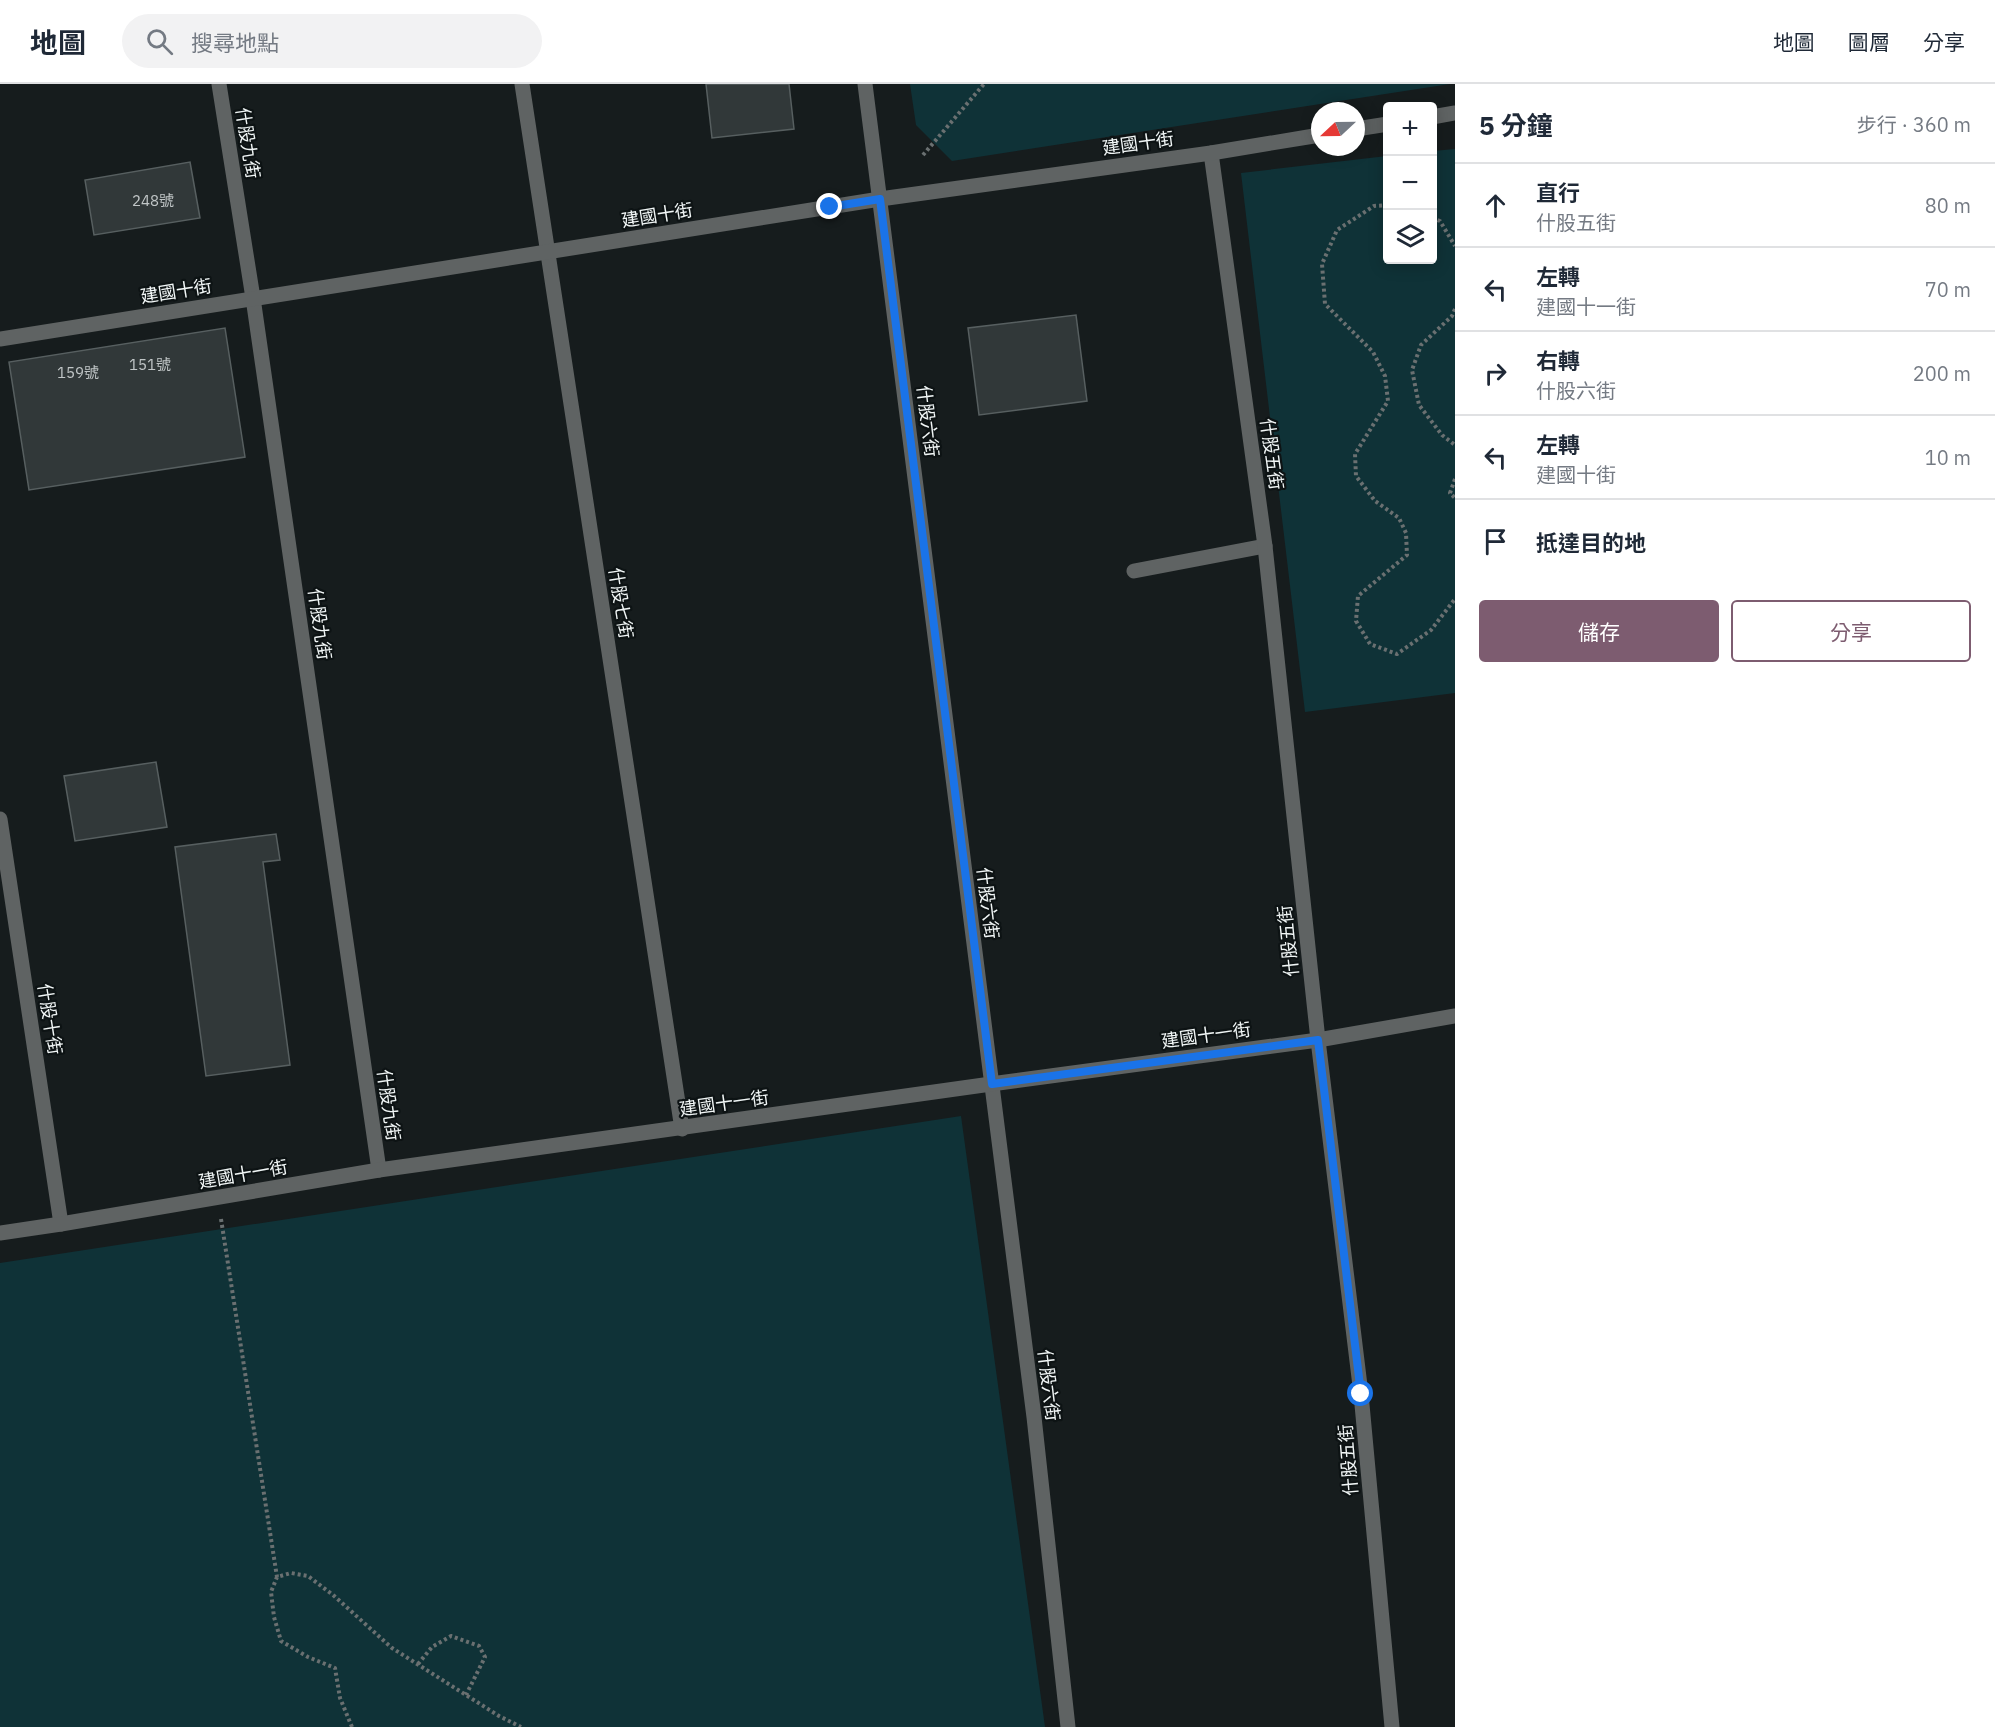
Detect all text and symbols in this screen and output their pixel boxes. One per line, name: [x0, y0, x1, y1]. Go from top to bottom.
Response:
search box: [122, 14, 542, 68]
text: 地圖: [30, 24, 86, 61]
icon: search: [143, 25, 176, 58]
text: 搜尋地點: [191, 28, 279, 57]
text: 地圖: [1773, 28, 1815, 56]
text: 圖層: [1848, 28, 1890, 56]
text: 分享: [1923, 28, 1965, 56]
north arrow: [1311, 102, 1365, 156]
map controls: [1383, 102, 1437, 264]
button: +: [1383, 102, 1437, 156]
street label: 什股九街: [231, 106, 265, 180]
text: 5 分鐘: [1479, 108, 1553, 142]
text: 步行 · 360 m: [1857, 111, 1971, 138]
street label: 建國十街: [1101, 127, 1175, 159]
button: −: [1383, 156, 1437, 210]
text: 直行: [1536, 178, 1580, 207]
icon: ahead: [1479, 189, 1512, 222]
house number: 248號: [132, 191, 174, 210]
text: 80 m: [1925, 192, 1971, 219]
route end: [816, 193, 842, 219]
street label: 建國十街: [620, 198, 694, 232]
text: 什股五街: [1536, 209, 1616, 236]
button: layers: [1383, 210, 1437, 264]
text: 左轉: [1536, 262, 1580, 291]
icon: left: [1479, 273, 1512, 306]
street label: 建國十街: [139, 274, 213, 308]
text: 70 m: [1925, 276, 1971, 303]
text: 建國十一街: [1536, 293, 1636, 320]
text: 右轉: [1536, 346, 1580, 375]
house number: 151號: [129, 355, 171, 374]
icon: right: [1479, 357, 1512, 390]
text: 200 m: [1913, 360, 1971, 387]
house number: 159號: [57, 363, 99, 382]
text: 什股六街: [1536, 377, 1616, 404]
street label: 什股六街: [912, 384, 944, 458]
street label: 什股五街: [1256, 417, 1288, 491]
text: 左轉: [1536, 430, 1580, 459]
icon: left: [1479, 441, 1512, 474]
text: 10 m: [1925, 444, 1971, 471]
text: 建國十街: [1536, 461, 1616, 488]
icon: arrive: [1479, 525, 1512, 558]
text: 抵達目的地: [1536, 528, 1646, 557]
street label: 什股七街: [604, 566, 638, 640]
street label: 什股九街: [304, 587, 336, 661]
button: 儲存: [1479, 600, 1719, 662]
button: 分享: [1731, 600, 1971, 662]
street label: 什股六街: [972, 866, 1004, 940]
street label: 什股五街: [1273, 904, 1303, 978]
street label: 什股十街: [33, 982, 67, 1056]
street label: 建國十一街: [1160, 1017, 1252, 1053]
street label: 什股九街: [373, 1068, 405, 1142]
street label: 建國十一街: [678, 1085, 770, 1121]
street label: 建國十一街: [197, 1155, 289, 1193]
street label: 什股六街: [1033, 1348, 1065, 1422]
route start: [1347, 1380, 1373, 1406]
street label: 什股五街: [1333, 1423, 1363, 1497]

